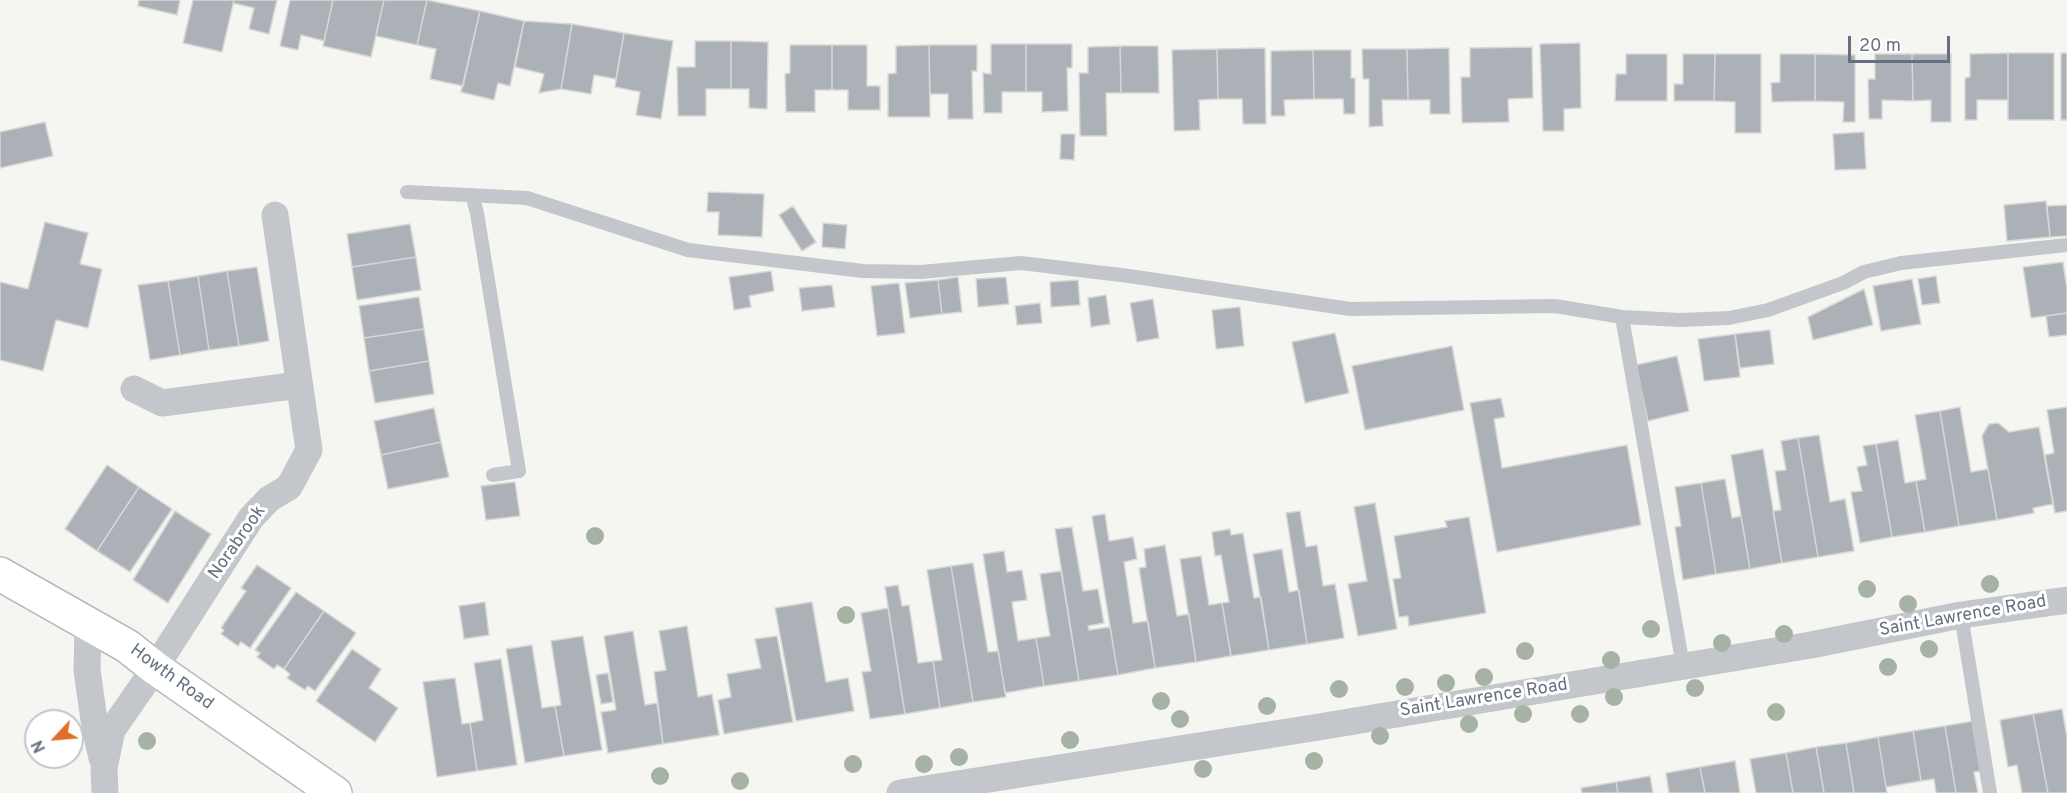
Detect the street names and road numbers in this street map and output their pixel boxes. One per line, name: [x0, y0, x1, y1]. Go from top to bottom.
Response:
street label: Norabrook: [205, 502, 271, 584]
street label: Saint Lawrence Road: [1878, 592, 2048, 642]
street label: Howth Road: [125, 640, 217, 716]
street label: Saint Lawrence Road: [1399, 675, 1569, 723]

